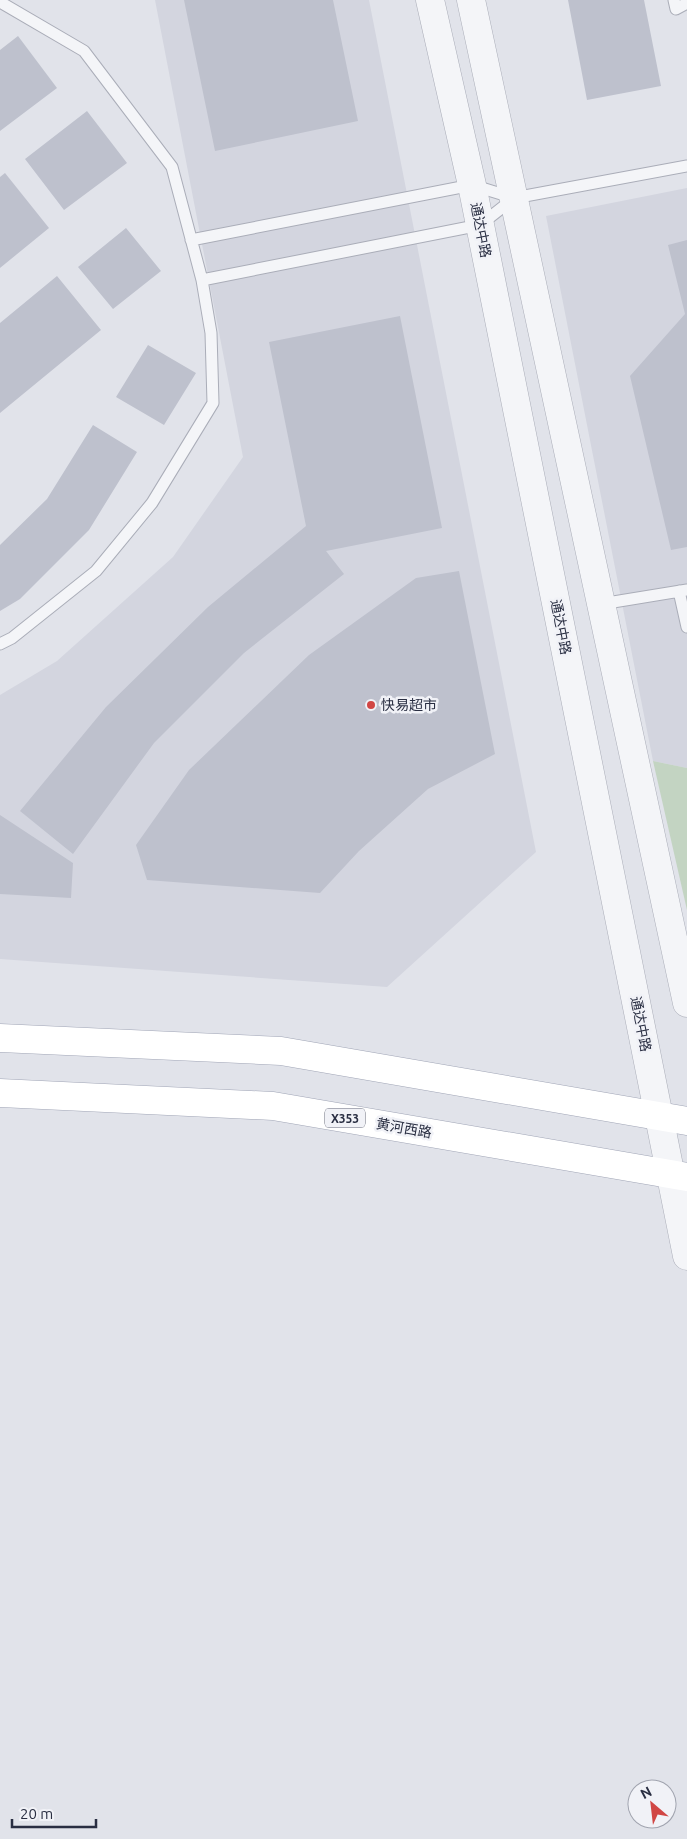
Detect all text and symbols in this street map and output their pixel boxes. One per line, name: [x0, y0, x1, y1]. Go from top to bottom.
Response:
street label: 通达中路: [468, 201, 494, 259]
street label: 通达中路: [548, 598, 574, 656]
place label: 快易超市: [381, 697, 437, 713]
marker: 快易超市: [365, 699, 377, 711]
street label: 通达中路: [628, 995, 654, 1053]
road number: X353: [325, 1108, 365, 1128]
street label: 黄河西路: [375, 1115, 433, 1141]
north arrow: [627, 1779, 677, 1829]
text: N: [638, 1783, 654, 1802]
scale bar: [12, 1796, 96, 1828]
text: 20 m: [20, 1805, 53, 1822]

